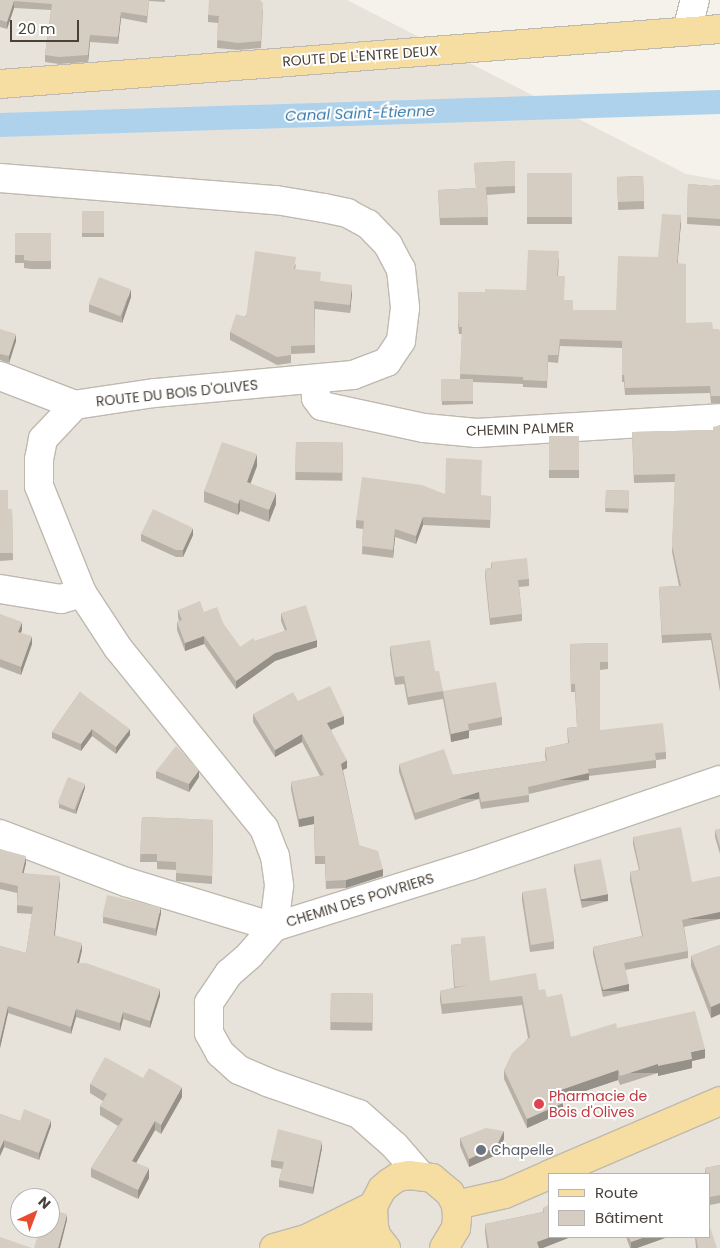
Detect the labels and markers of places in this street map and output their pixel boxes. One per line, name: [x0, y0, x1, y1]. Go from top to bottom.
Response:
place label: Pharmacie de Bois d'Olives: [549, 1088, 647, 1120]
marker: Pharmacie de Bois d'Olives: [533, 1098, 545, 1110]
place label: Chapelle: [491, 1142, 554, 1158]
marker: Chapelle: [475, 1144, 487, 1156]

